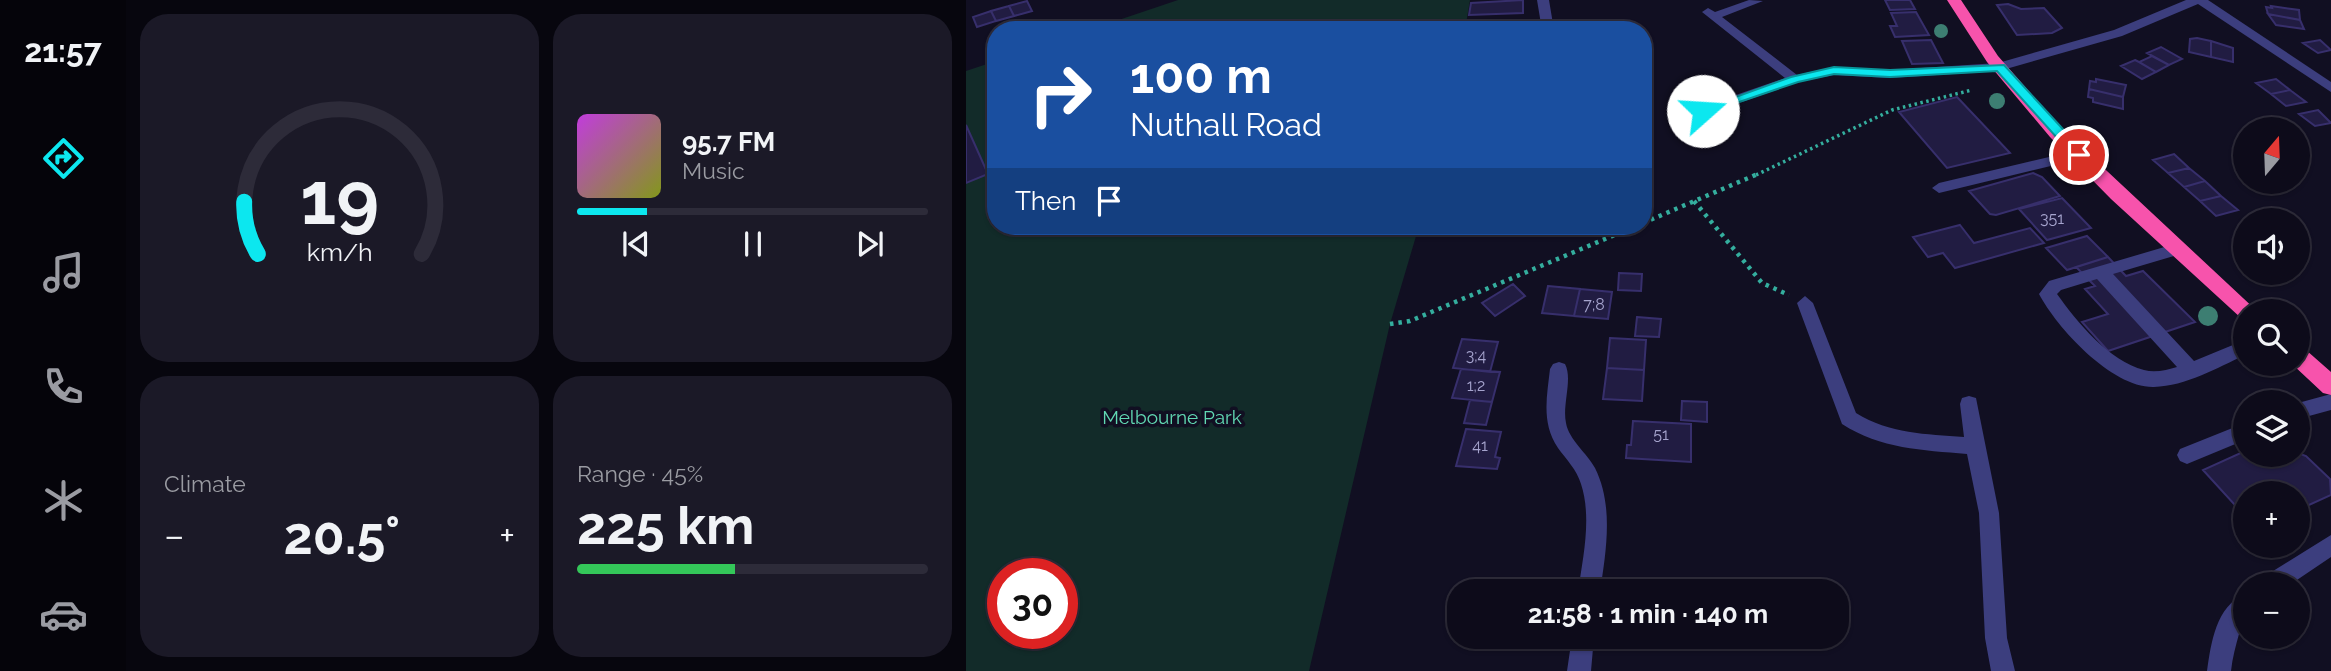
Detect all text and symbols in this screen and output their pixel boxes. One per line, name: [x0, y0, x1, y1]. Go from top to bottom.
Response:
text: 21:57: [24, 32, 102, 69]
text: 100 m: [1130, 47, 1272, 104]
icon: right: [1015, 49, 1106, 140]
position arrow: [1666, 74, 1740, 148]
text: Nuthall Road: [1130, 106, 1322, 143]
north arrow: [2233, 117, 2310, 194]
map controls: [2233, 117, 2310, 649]
pin: [2049, 125, 2109, 185]
text: 95.7 FM: [682, 127, 775, 157]
icon: directions: [39, 134, 88, 183]
icon: arrive: [2060, 136, 2098, 174]
text: 19: [300, 157, 379, 242]
text: Music: [682, 157, 745, 184]
icon: arrive: [1090, 182, 1128, 220]
text: Then: [1015, 186, 1076, 216]
button: sound: [2233, 208, 2310, 285]
house number: 351: [2040, 209, 2064, 228]
icon: previous: [617, 225, 655, 263]
icon: pause: [734, 225, 772, 263]
icon: next: [851, 225, 889, 263]
text: km/h: [307, 237, 372, 267]
icon: music: [39, 248, 88, 297]
house number: 7;8: [1583, 295, 1605, 314]
button: search: [2233, 299, 2310, 376]
house number: 3;4: [1466, 346, 1487, 365]
icon: phone: [39, 362, 88, 411]
house number: 1;2: [1467, 376, 1485, 395]
button: layers: [2233, 390, 2310, 467]
park label: Melbourne Park: [1102, 406, 1242, 428]
house number: 51: [1653, 425, 1669, 444]
house number: 41: [1472, 436, 1488, 455]
text: Range · 45%: [577, 460, 703, 487]
text: Climate: [164, 470, 246, 497]
icon: climate: [39, 476, 88, 525]
button: +: [2233, 481, 2310, 558]
text: 225 km: [577, 495, 754, 556]
text: 20.5°: [284, 505, 400, 566]
text: −: [164, 513, 184, 558]
text: +: [499, 513, 515, 558]
speed limit sign: 30: [987, 558, 1078, 649]
button: −: [2233, 572, 2310, 649]
icon: car: [39, 590, 88, 639]
text: 21:58 · 1 min · 140 m: [1528, 599, 1768, 629]

